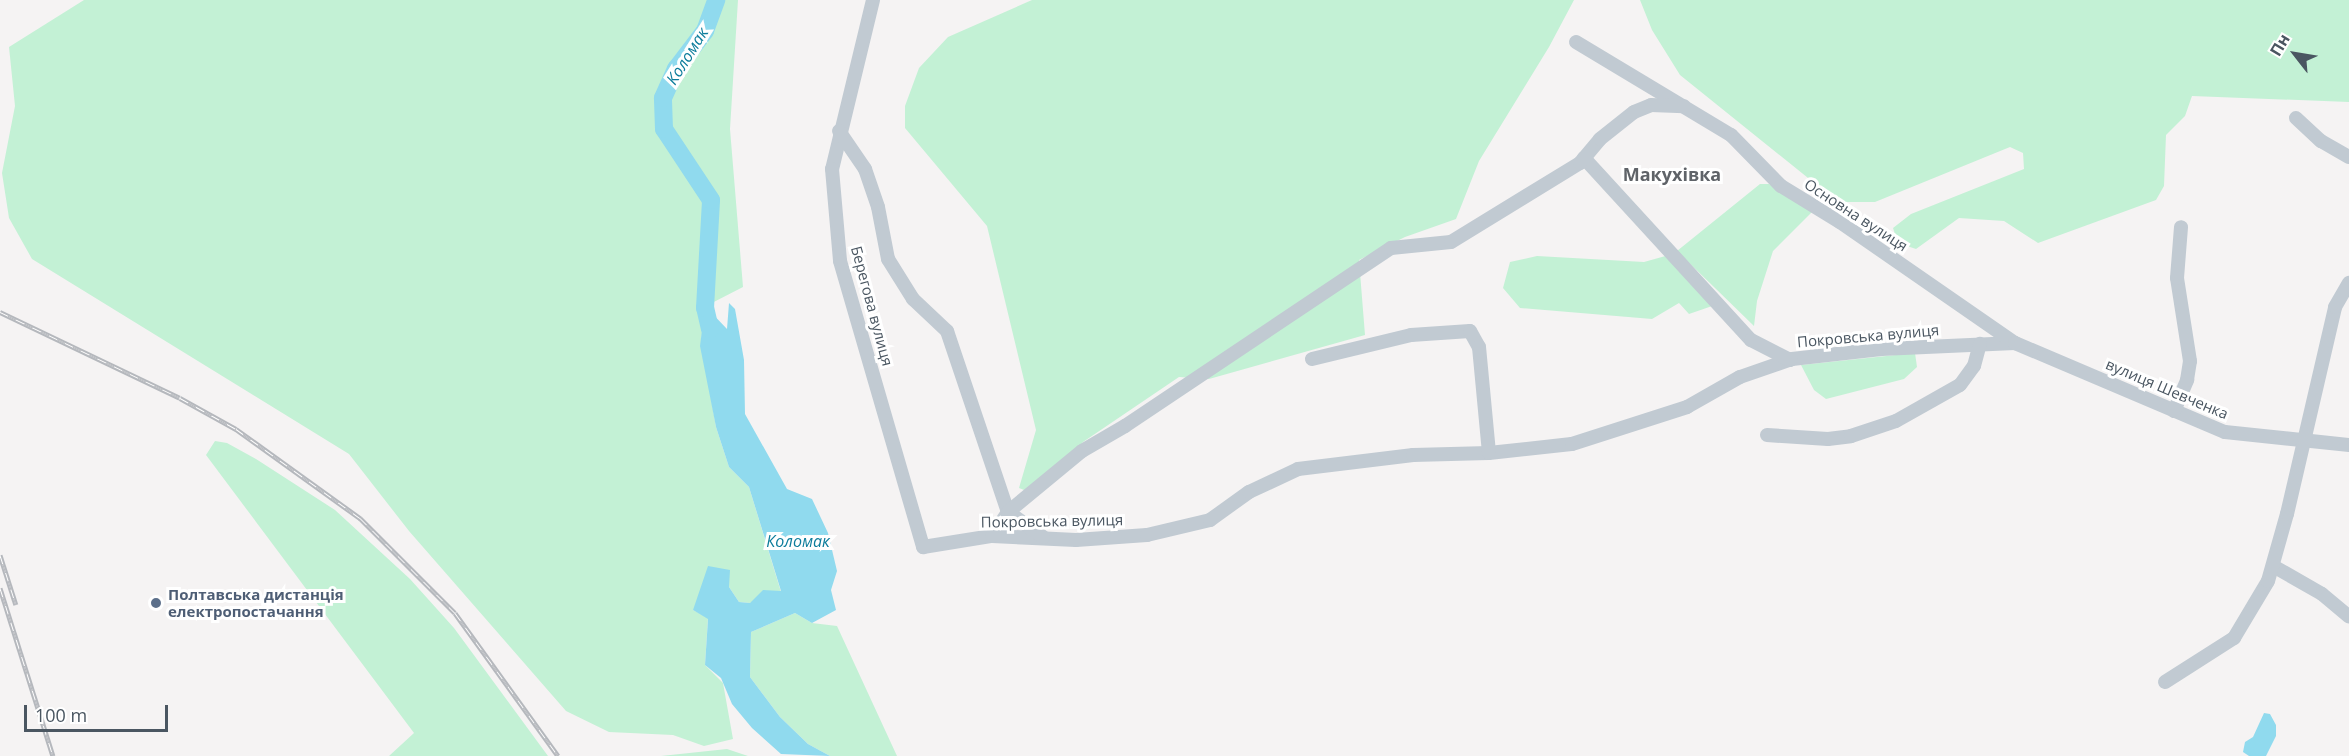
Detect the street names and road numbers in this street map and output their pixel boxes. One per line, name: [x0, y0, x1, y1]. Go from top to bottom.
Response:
street label: Основна вулиця: [1801, 175, 1911, 255]
street label: Берегова вулиця: [847, 244, 897, 368]
street label: Покровська вулиця: [1796, 321, 1940, 351]
street label: вулиця Шевченка: [2103, 355, 2231, 423]
street label: Покровська вулиця: [981, 511, 1123, 531]

